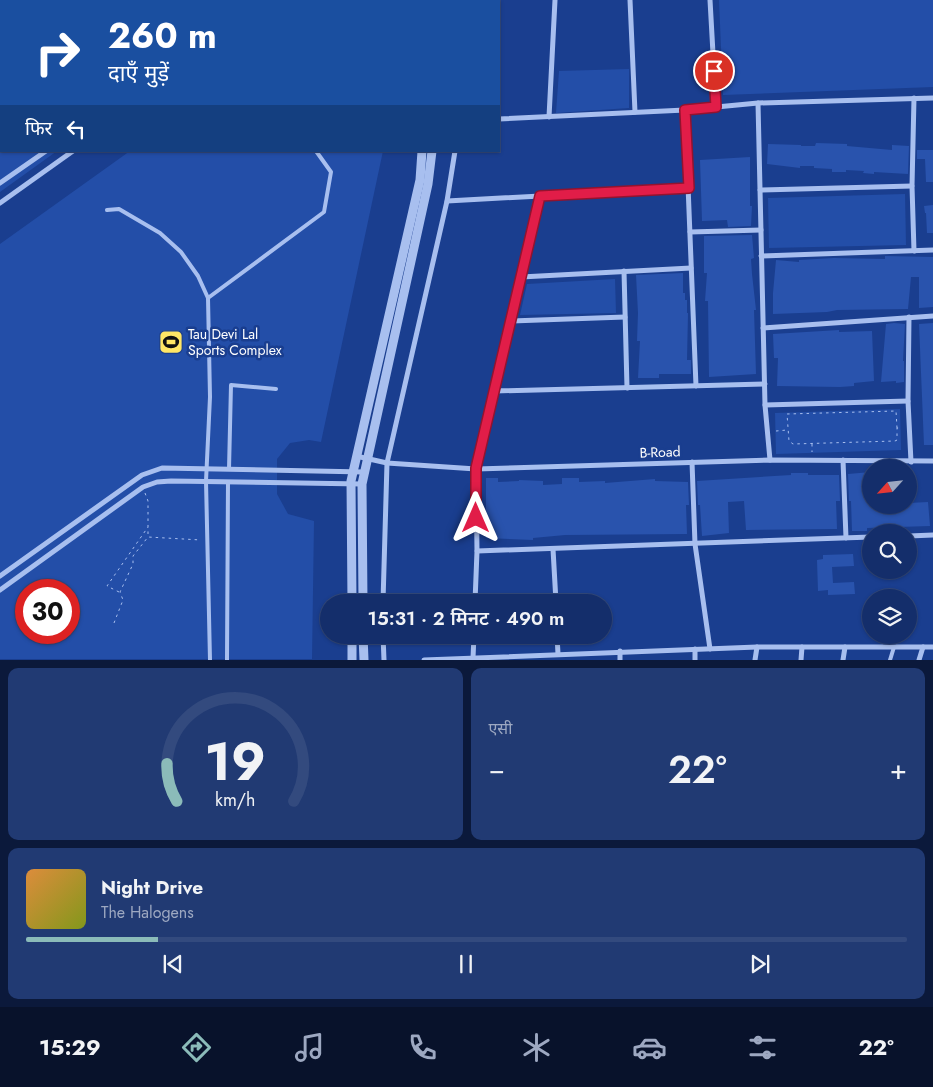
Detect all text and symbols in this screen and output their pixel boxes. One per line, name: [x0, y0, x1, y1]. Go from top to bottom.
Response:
text: 260 m: [108, 11, 217, 61]
icon: right: [25, 20, 90, 85]
pin: [693, 50, 735, 92]
text: दाएँ मुड़ें: [108, 57, 169, 89]
icon: arrive: [700, 57, 728, 85]
text: फिर: [25, 115, 52, 142]
icon: left: [62, 115, 90, 143]
place label: Tau Devi Lal Sports Complex: [188, 324, 282, 360]
sports icon: Tau Devi Lal Sports Complex: [158, 329, 184, 355]
street label: B-Road: [639, 441, 681, 463]
north arrow: [862, 459, 918, 514]
map controls: [862, 459, 917, 644]
position arrow: [449, 491, 501, 543]
button: search: [862, 524, 917, 579]
speed limit sign: 30: [15, 579, 80, 644]
button: layers: [862, 589, 917, 644]
text: 15:31 · 2 मिनट · 490 m: [368, 605, 564, 632]
text: एसी: [489, 717, 512, 740]
text: 19: [205, 724, 266, 800]
text: 22°: [668, 742, 727, 797]
text: −: [489, 749, 505, 790]
text: +: [890, 749, 907, 790]
text: km/h: [215, 787, 255, 813]
text: Night Drive: [101, 874, 203, 901]
text: The Halogens: [101, 901, 194, 924]
icon: previous: [159, 950, 187, 978]
icon: pause: [452, 950, 480, 978]
icon: next: [746, 950, 774, 978]
icon: directions: [179, 1030, 214, 1065]
icon: music: [292, 1030, 327, 1065]
icon: phone: [405, 1030, 440, 1065]
icon: climate: [519, 1030, 554, 1065]
icon: car: [632, 1030, 667, 1065]
icon: filters: [745, 1030, 780, 1065]
text: 15:29: [39, 1031, 101, 1063]
text: 22°: [858, 1031, 894, 1063]

